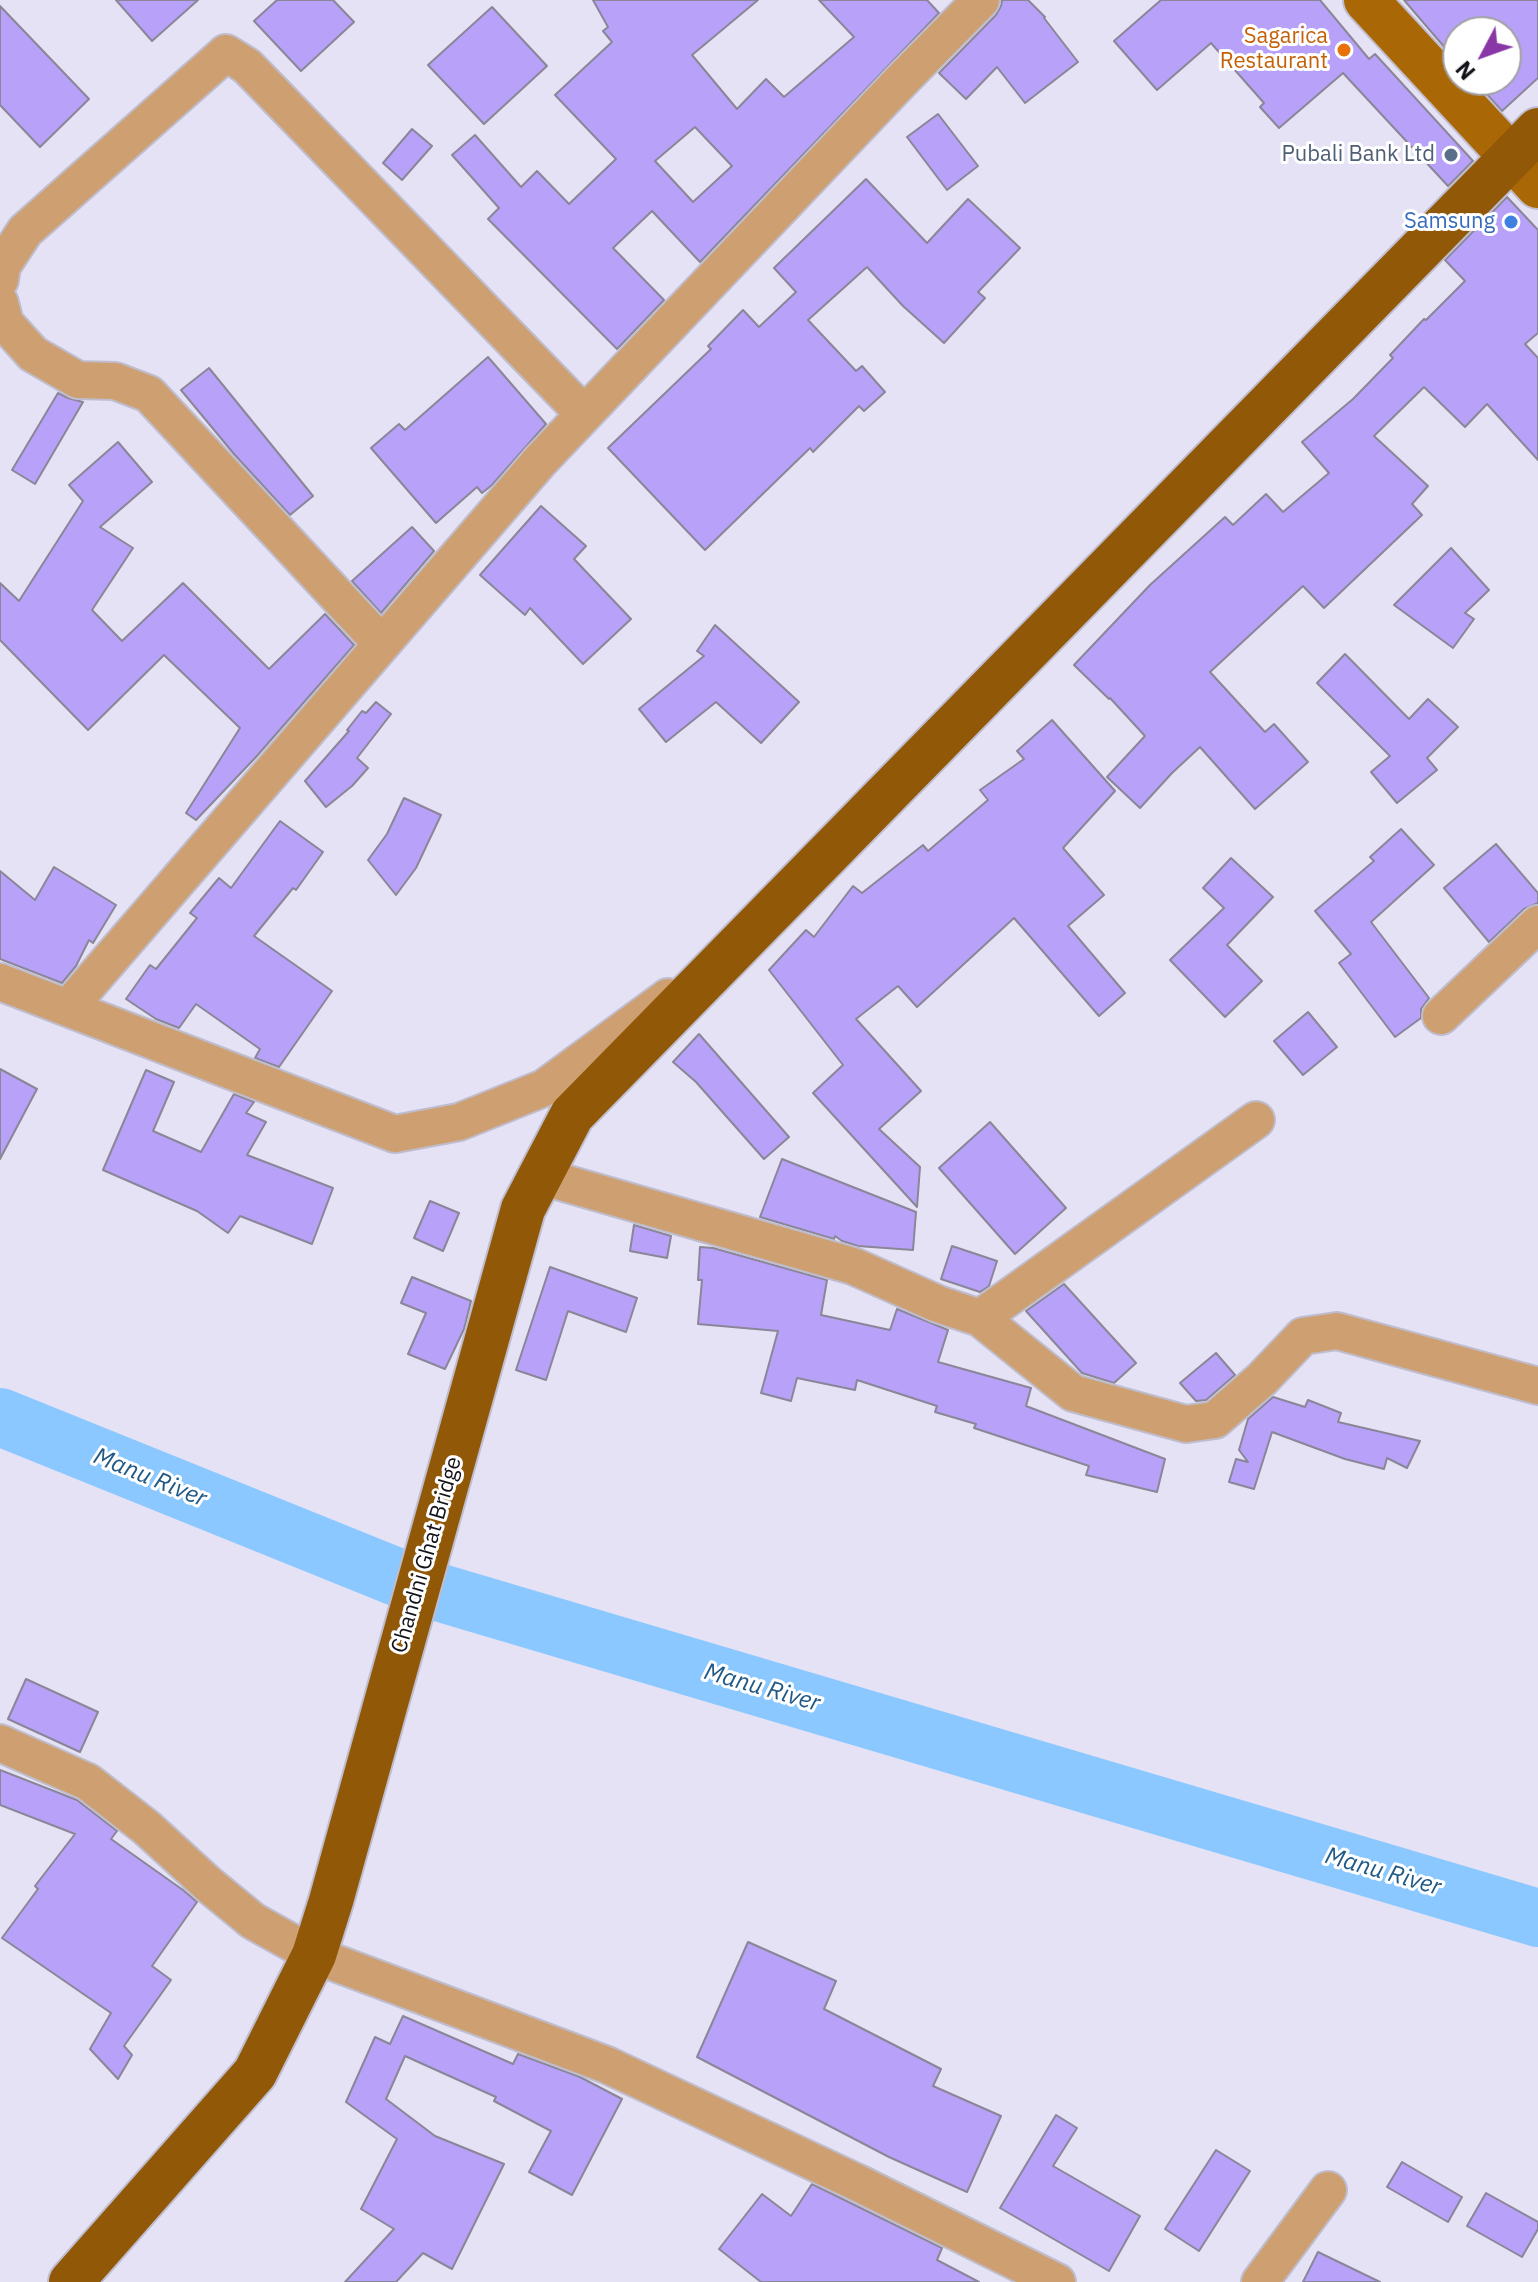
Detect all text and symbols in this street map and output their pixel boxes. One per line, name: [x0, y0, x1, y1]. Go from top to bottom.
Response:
north arrow: [1442, 16, 1522, 96]
place label: Sagarica Restaurant: [1220, 24, 1328, 76]
marker: Sagarica Restaurant: [1335, 41, 1353, 59]
text: N: [1449, 55, 1481, 86]
place label: Pubali Bank Ltd: [1281, 142, 1435, 168]
marker: Pubali Bank Ltd: [1442, 146, 1460, 164]
place label: Samsung: [1404, 209, 1495, 235]
marker: Samsung: [1502, 213, 1520, 231]
water label: Manu River: [89, 1442, 211, 1514]
street label: Chandni Ghat Bridge: [386, 1454, 468, 1656]
water label: Manu River: [701, 1658, 823, 1718]
water label: Manu River: [1322, 1842, 1444, 1902]

